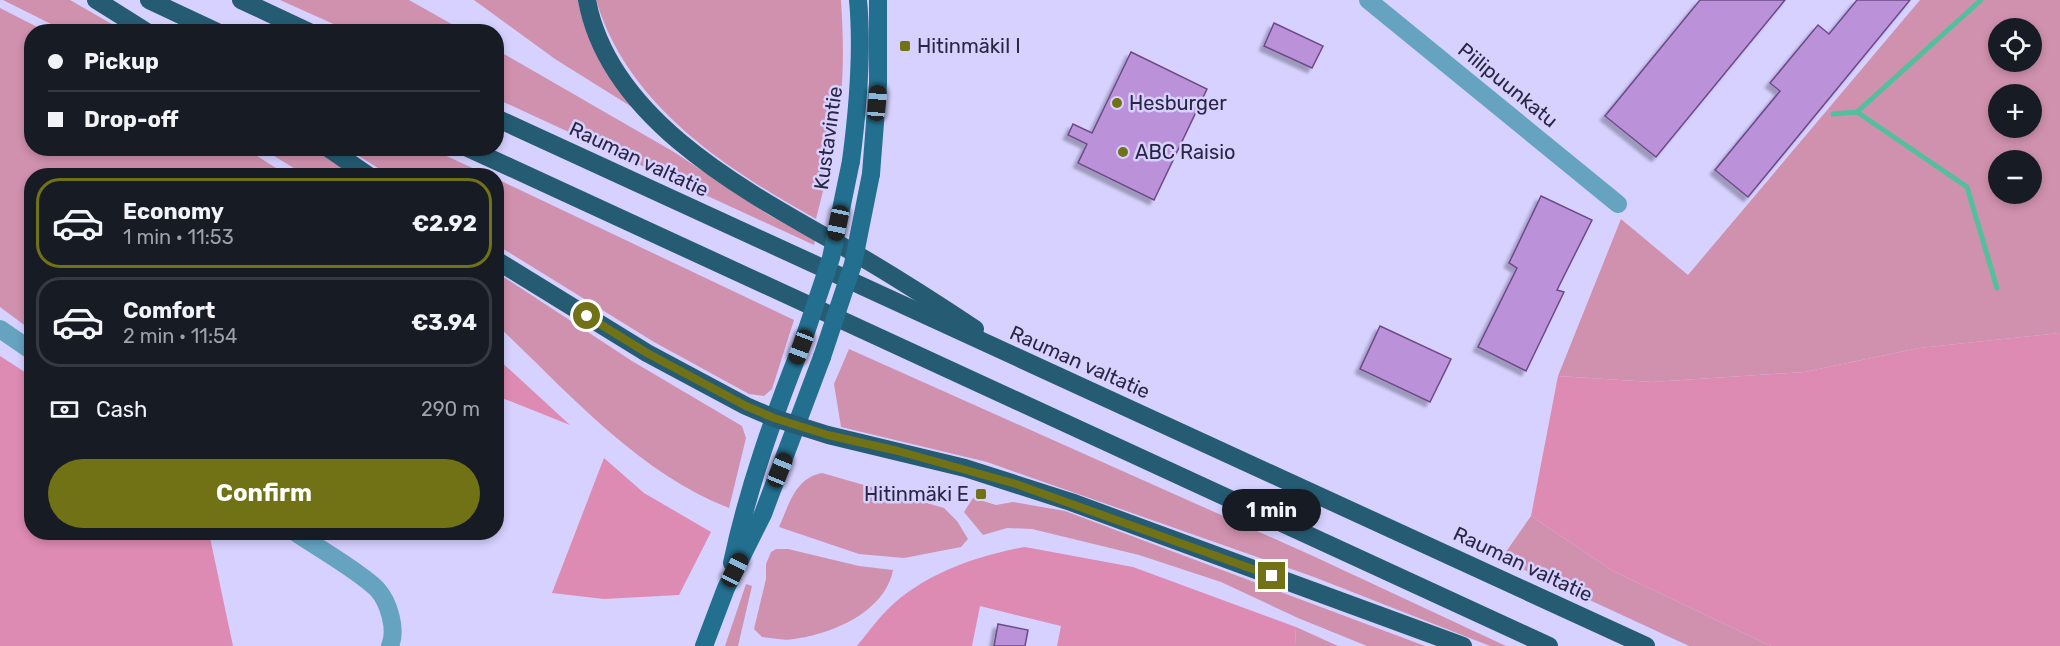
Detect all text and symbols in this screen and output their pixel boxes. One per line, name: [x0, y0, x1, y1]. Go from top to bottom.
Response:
map controls: [1988, 18, 2042, 204]
button: locate: [1988, 18, 2042, 72]
place label: HitinmäkiI I: [917, 34, 1021, 58]
street label: Piilipuunkatu: [1453, 38, 1563, 132]
marker: HitinmäkiI I: [898, 39, 912, 53]
text: Pickup: [84, 48, 159, 75]
car: [866, 84, 888, 122]
button: +: [1988, 84, 2042, 138]
street label: Kustavintie: [809, 85, 847, 191]
place label: Hesburger: [1129, 91, 1227, 115]
marker: Hesburger: [1110, 96, 1124, 110]
text: Drop-off: [84, 106, 179, 133]
street label: Rauman valtatie: [566, 116, 712, 202]
place label: ABC Raisio: [1135, 140, 1235, 164]
marker: ABC Raisio: [1116, 145, 1130, 159]
button: −: [1988, 150, 2042, 204]
icon: car: [51, 196, 105, 250]
text: Economy: [123, 198, 224, 225]
car: [825, 204, 851, 242]
text: €2.92: [412, 210, 477, 237]
text: 1 min · 11:53: [123, 225, 234, 249]
icon: car: [51, 295, 105, 349]
text: Comfort: [123, 297, 215, 324]
route start: [573, 302, 600, 329]
text: €3.94: [411, 309, 477, 336]
street label: Rauman valtatie: [1006, 320, 1154, 404]
text: 2 min · 11:54: [123, 324, 237, 348]
car: [786, 327, 816, 367]
icon: cash: [48, 393, 81, 426]
text: Cash: [96, 396, 147, 423]
text: 290 m: [421, 397, 480, 421]
car: [765, 450, 795, 490]
button: Confirm: [48, 459, 480, 528]
place label: Hitinmäki E: [864, 482, 969, 506]
marker: Hitinmäki E: [974, 487, 988, 501]
callout: 1 min: [1222, 489, 1322, 531]
text: 1 min: [1246, 498, 1297, 522]
street label: Rauman valtatie: [1450, 521, 1596, 607]
car: [719, 550, 751, 590]
route end: [1258, 562, 1285, 589]

